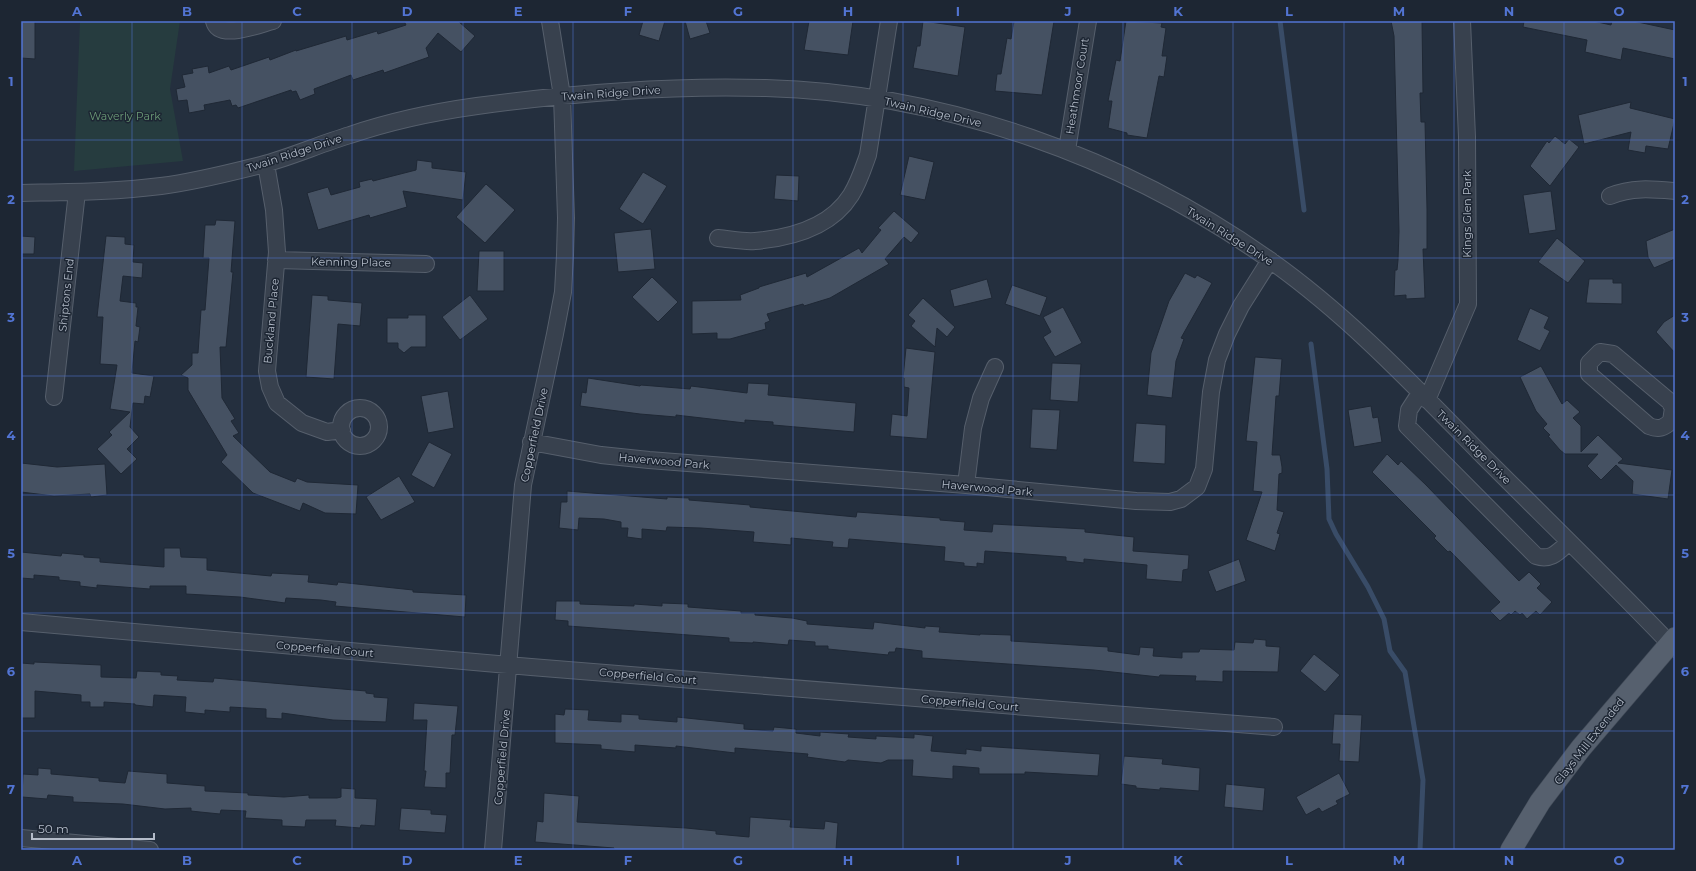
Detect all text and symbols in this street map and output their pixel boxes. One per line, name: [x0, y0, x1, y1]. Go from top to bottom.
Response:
text: A: [71, 3, 83, 19]
text: B: [182, 3, 192, 19]
text: C: [292, 3, 302, 19]
text: D: [402, 3, 413, 19]
text: E: [514, 3, 523, 19]
text: F: [624, 3, 632, 19]
text: G: [733, 3, 743, 19]
text: H: [843, 3, 853, 19]
text: I: [956, 3, 960, 19]
text: J: [1063, 3, 1072, 19]
text: K: [1173, 3, 1183, 19]
text: L: [1285, 3, 1293, 19]
text: M: [1393, 3, 1405, 19]
text: N: [1504, 3, 1514, 19]
text: O: [1614, 3, 1625, 19]
street label: Heathmoor Court: [1062, 36, 1092, 135]
text: 1: [8, 73, 14, 89]
text: 1: [1682, 73, 1688, 89]
street label: Twain Ridge Drive: [561, 83, 661, 103]
street label: Twain Ridge Drive: [883, 94, 983, 130]
park label: Waverly Park: [89, 109, 161, 123]
street label: Twain Ridge Drive: [245, 131, 344, 175]
street label: Kings Glen Park: [1460, 170, 1474, 258]
text: 2: [7, 191, 15, 207]
text: 2: [1681, 191, 1689, 207]
street label: Twain Ridge Drive: [1184, 204, 1276, 268]
street label: Kenning Place: [311, 254, 391, 270]
street label: Shiptons End: [55, 258, 77, 332]
street label: Buckland Place: [260, 277, 282, 364]
text: 3: [6, 309, 15, 325]
text: 3: [1680, 309, 1689, 325]
street label: Copperfield Drive: [517, 386, 551, 483]
street label: Twain Ridge Drive: [1434, 407, 1514, 487]
text: 4: [7, 427, 16, 443]
text: 4: [1681, 427, 1690, 443]
street label: Haverwood Park: [618, 450, 710, 472]
street label: Haverwood Park: [941, 477, 1033, 499]
text: 5: [7, 545, 15, 561]
text: 5: [1681, 545, 1689, 561]
street label: Copperfield Court: [276, 638, 375, 660]
text: 6: [7, 663, 16, 679]
text: 6: [1681, 663, 1690, 679]
street label: Copperfield Court: [599, 665, 698, 687]
street label: Copperfield Court: [921, 692, 1020, 714]
street label: Clays Mill Extended: [1551, 695, 1627, 787]
street label: Copperfield Drive: [491, 708, 513, 805]
text: 7: [7, 781, 15, 797]
text: 7: [1681, 781, 1689, 797]
scale bar: [32, 815, 154, 841]
text: 50 m: [38, 821, 69, 836]
text: A: [71, 852, 83, 868]
text: B: [182, 852, 192, 868]
text: C: [292, 852, 302, 868]
text: D: [402, 852, 413, 868]
text: E: [514, 852, 523, 868]
text: F: [624, 852, 632, 868]
text: G: [733, 852, 743, 868]
text: H: [843, 852, 853, 868]
text: I: [956, 852, 960, 868]
text: J: [1063, 852, 1072, 868]
text: K: [1173, 852, 1183, 868]
text: L: [1285, 852, 1293, 868]
text: M: [1393, 852, 1405, 868]
text: N: [1504, 852, 1514, 868]
text: O: [1614, 852, 1625, 868]

